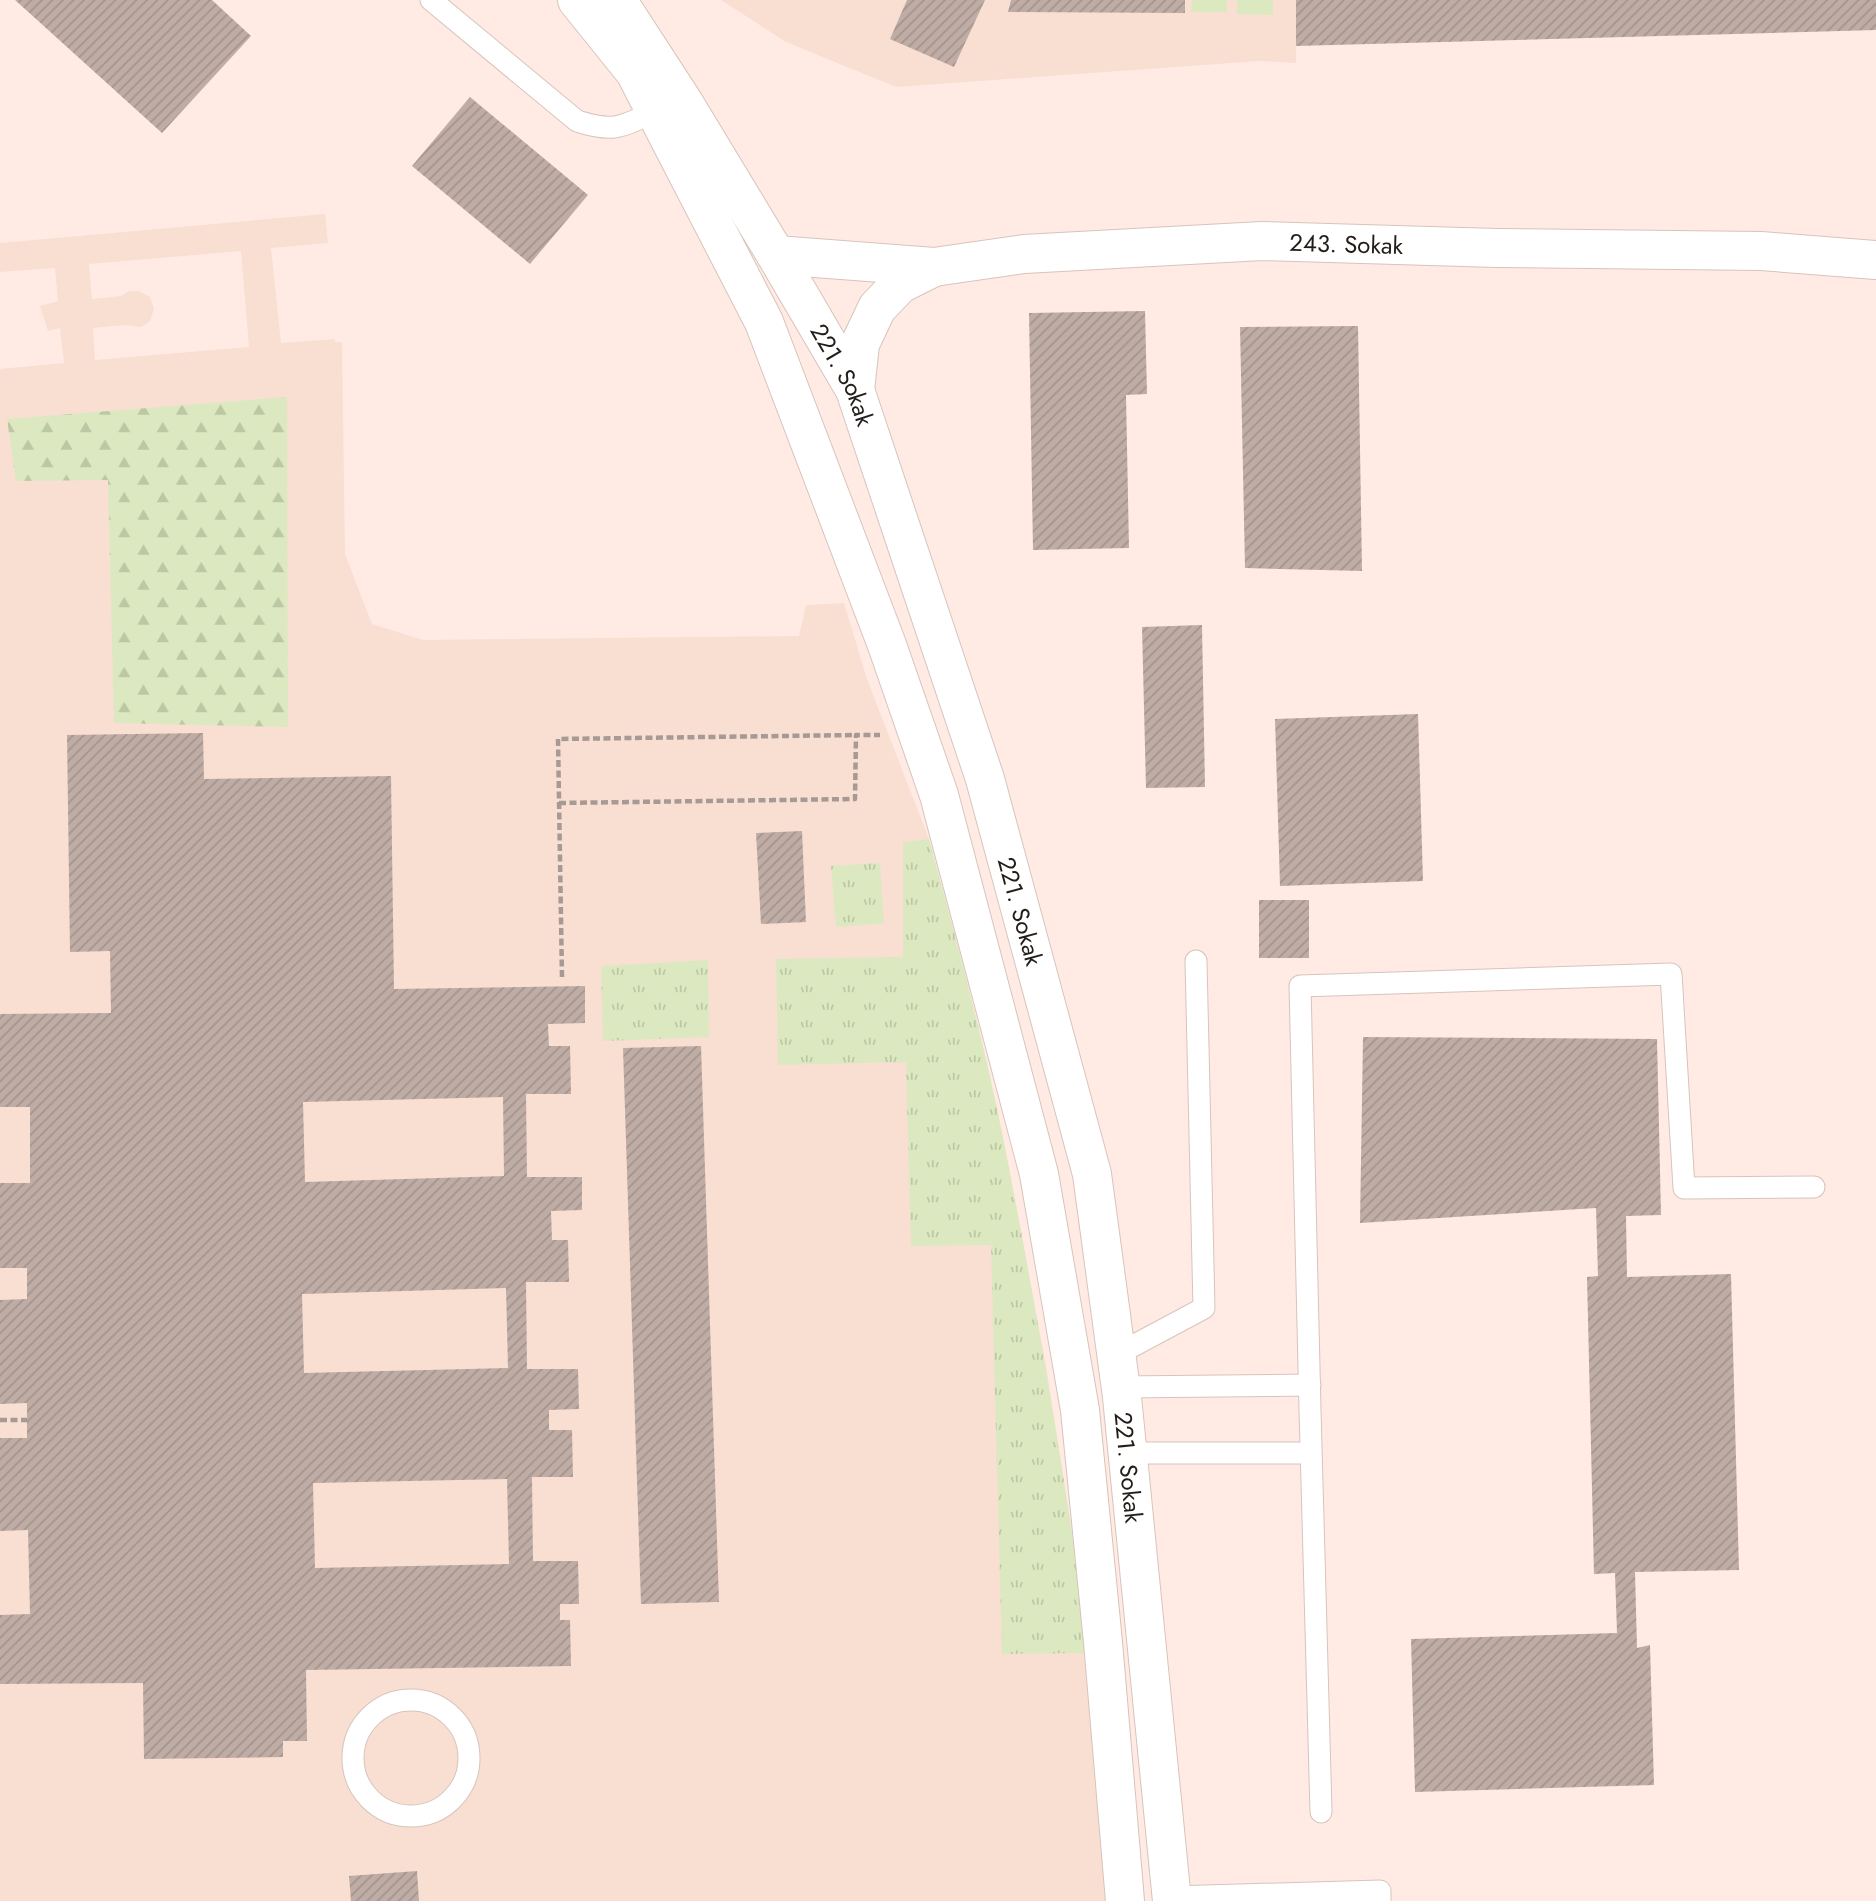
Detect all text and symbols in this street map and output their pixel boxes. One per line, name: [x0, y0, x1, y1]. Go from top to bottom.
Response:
street label: 243. Sokak: [1289, 224, 1404, 263]
street label: 221. Sokak: [802, 317, 883, 431]
street label: 221. Sokak: [989, 853, 1052, 970]
street label: 221. Sokak: [1106, 1410, 1152, 1525]

